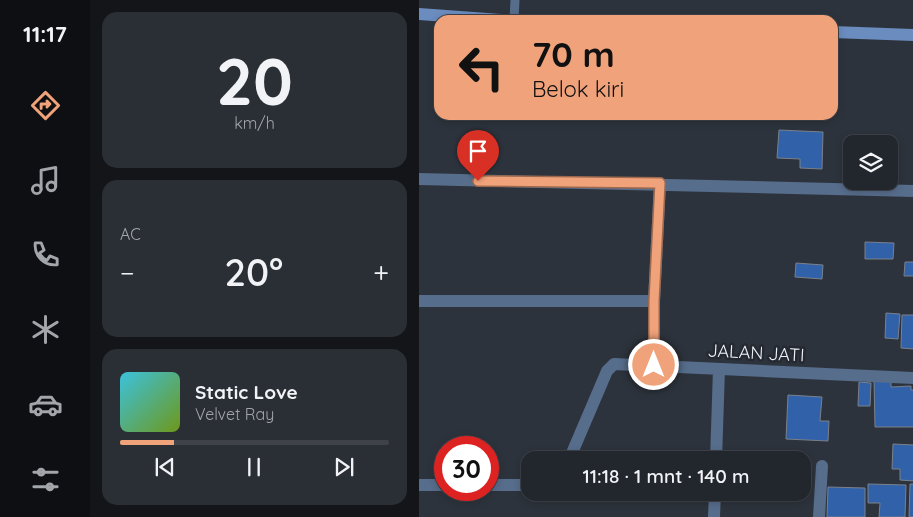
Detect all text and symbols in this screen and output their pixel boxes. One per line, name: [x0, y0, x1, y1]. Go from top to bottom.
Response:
text: 11:17: [23, 20, 67, 48]
text: 70 m: [532, 32, 615, 76]
icon: left: [449, 35, 514, 100]
text: 20: [216, 40, 293, 121]
text: Belok kiri: [532, 75, 624, 103]
icon: directions: [28, 88, 63, 123]
text: km/h: [234, 113, 275, 133]
pin: [457, 130, 499, 181]
map controls: [843, 135, 898, 190]
button: layers: [843, 135, 898, 190]
icon: arrive: [464, 137, 492, 165]
icon: music: [28, 163, 63, 198]
text: AC: [120, 224, 141, 244]
icon: phone: [28, 237, 63, 272]
text: 20°: [225, 248, 283, 296]
text: −: [120, 255, 135, 290]
text: +: [373, 255, 389, 290]
icon: climate: [28, 312, 63, 347]
position arrow: [627, 338, 679, 390]
street label: JALAN JATI: [707, 338, 805, 367]
text: Static Love: [195, 380, 298, 404]
icon: car: [28, 387, 63, 422]
text: Velvet Ray: [195, 404, 274, 424]
speed limit sign: 30: [434, 436, 499, 501]
icon: previous: [151, 453, 179, 481]
icon: pause: [240, 453, 268, 481]
icon: next: [330, 453, 358, 481]
icon: filters: [28, 462, 63, 497]
text: 11:18 · 1 mnt · 140 m: [583, 464, 749, 488]

